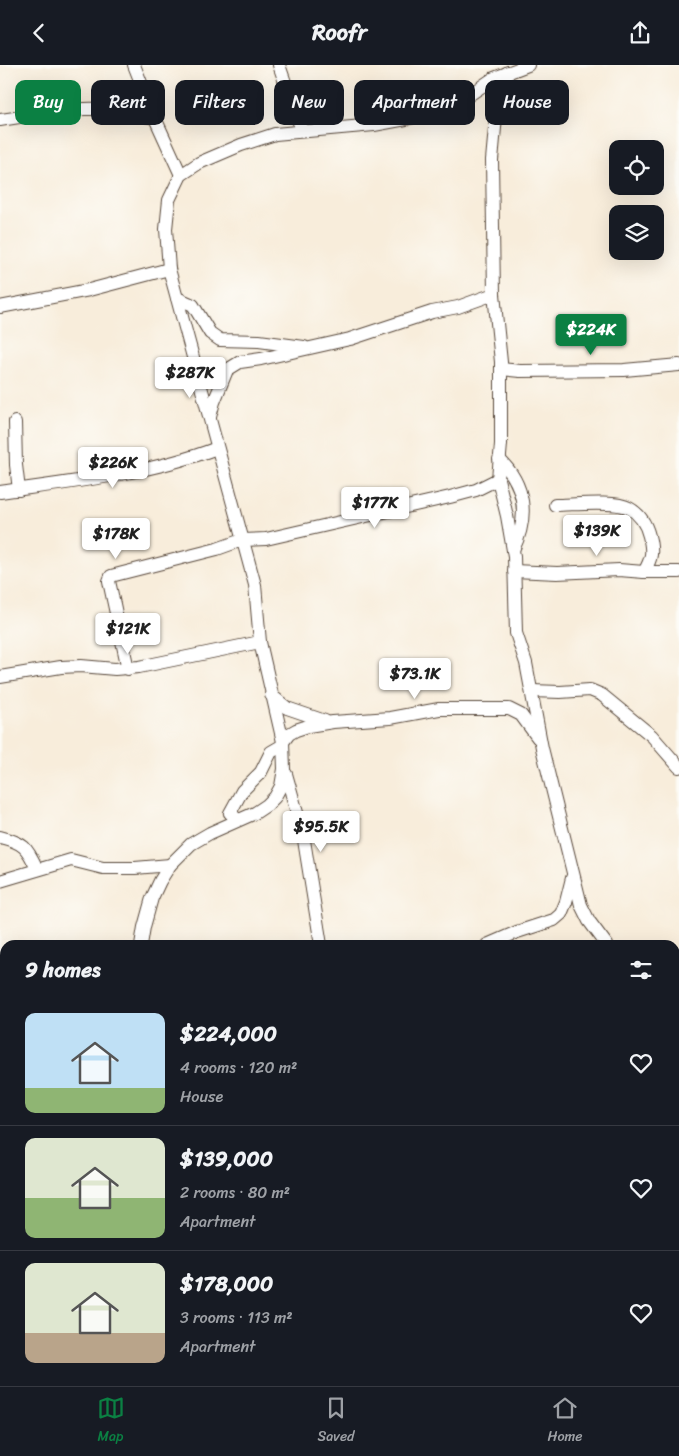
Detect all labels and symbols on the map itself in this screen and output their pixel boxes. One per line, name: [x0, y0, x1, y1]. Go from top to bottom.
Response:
pin: $224K: [556, 313, 626, 356]
pin: $287K: [155, 357, 225, 399]
pin: $226K: [78, 447, 148, 489]
pin: $177K: [340, 487, 410, 529]
pin: $139K: [562, 515, 632, 557]
pin: $178K: [81, 517, 151, 560]
pin: $121K: [93, 613, 163, 655]
pin: $73.1K: [374, 657, 456, 700]
pin: $95.5K: [280, 811, 362, 853]

